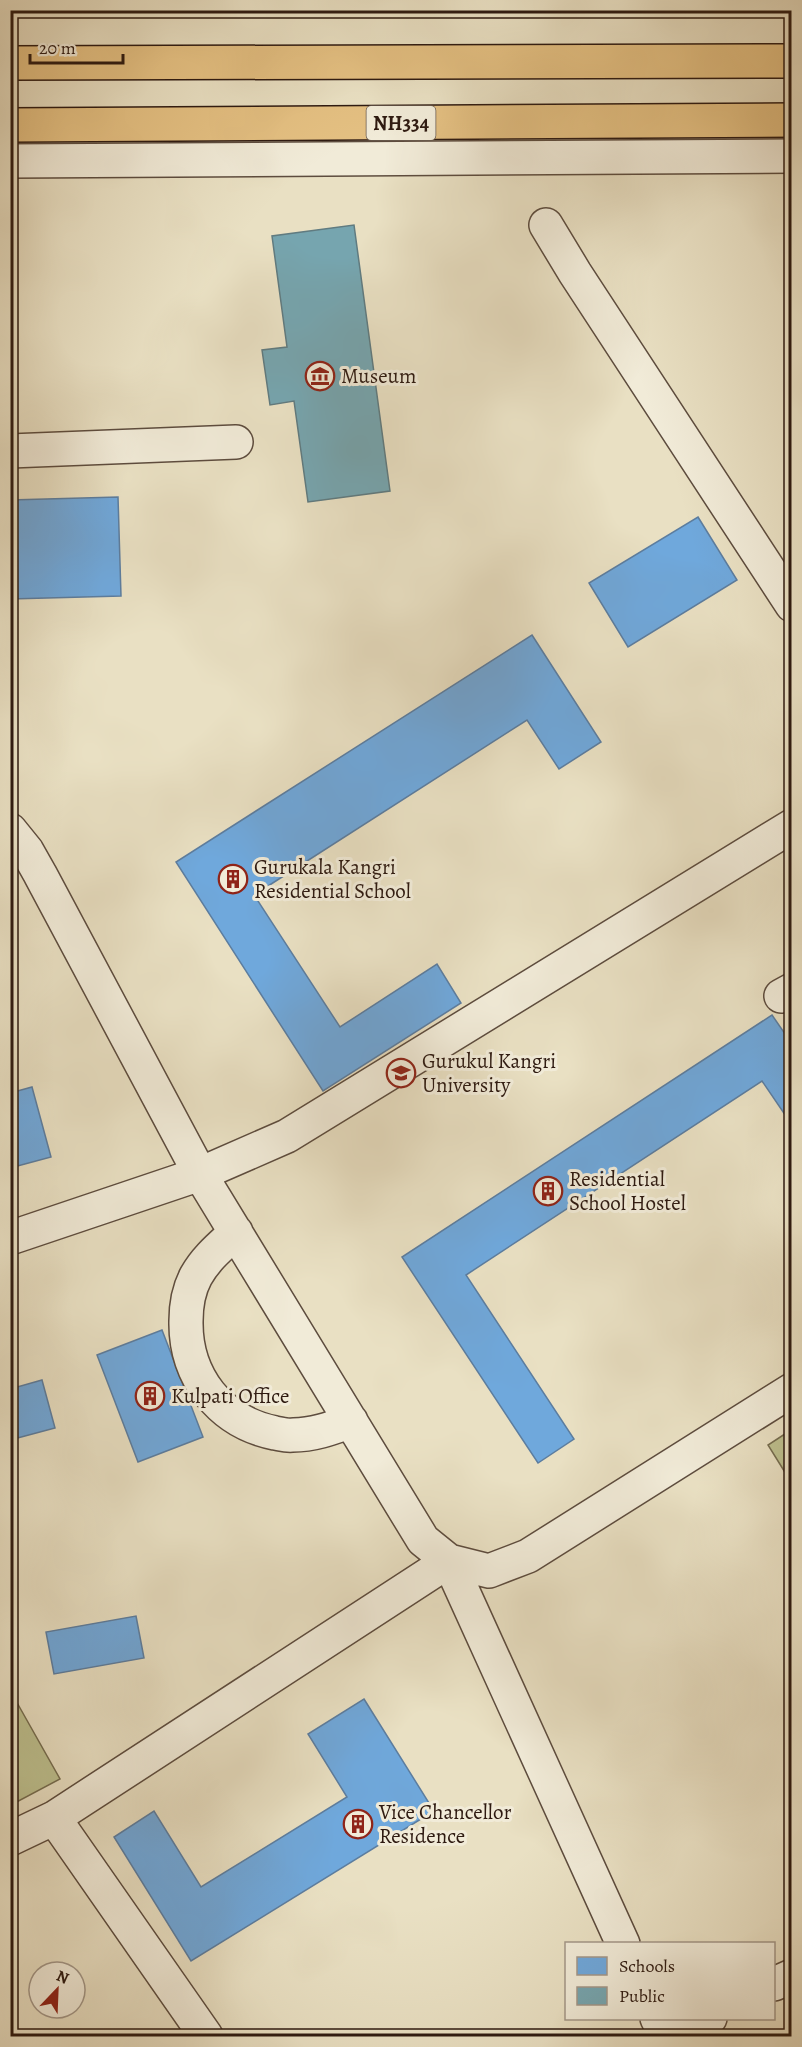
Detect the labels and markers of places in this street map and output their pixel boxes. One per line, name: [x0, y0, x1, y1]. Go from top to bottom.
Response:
museum icon: Museum: [304, 360, 336, 392]
place label: Museum: [341, 362, 416, 390]
place label: Gurukala Kangri Residential School: [254, 853, 411, 905]
building icon: Gurukala Kangri Residential School: [217, 863, 249, 895]
place label: Gurukul Kangri University: [422, 1047, 556, 1099]
school or university icon: Gurukul Kangri University: [385, 1057, 417, 1089]
place label: Residential School Hostel: [569, 1165, 686, 1217]
building icon: Residential School Hostel: [532, 1175, 564, 1207]
building icon: Kulpati Office: [134, 1380, 166, 1412]
place label: Kulpati Office: [171, 1382, 289, 1410]
place label: Vice Chancellor Residence: [378, 1798, 511, 1850]
building icon: Vice Chancellor Residence: [342, 1808, 374, 1840]

